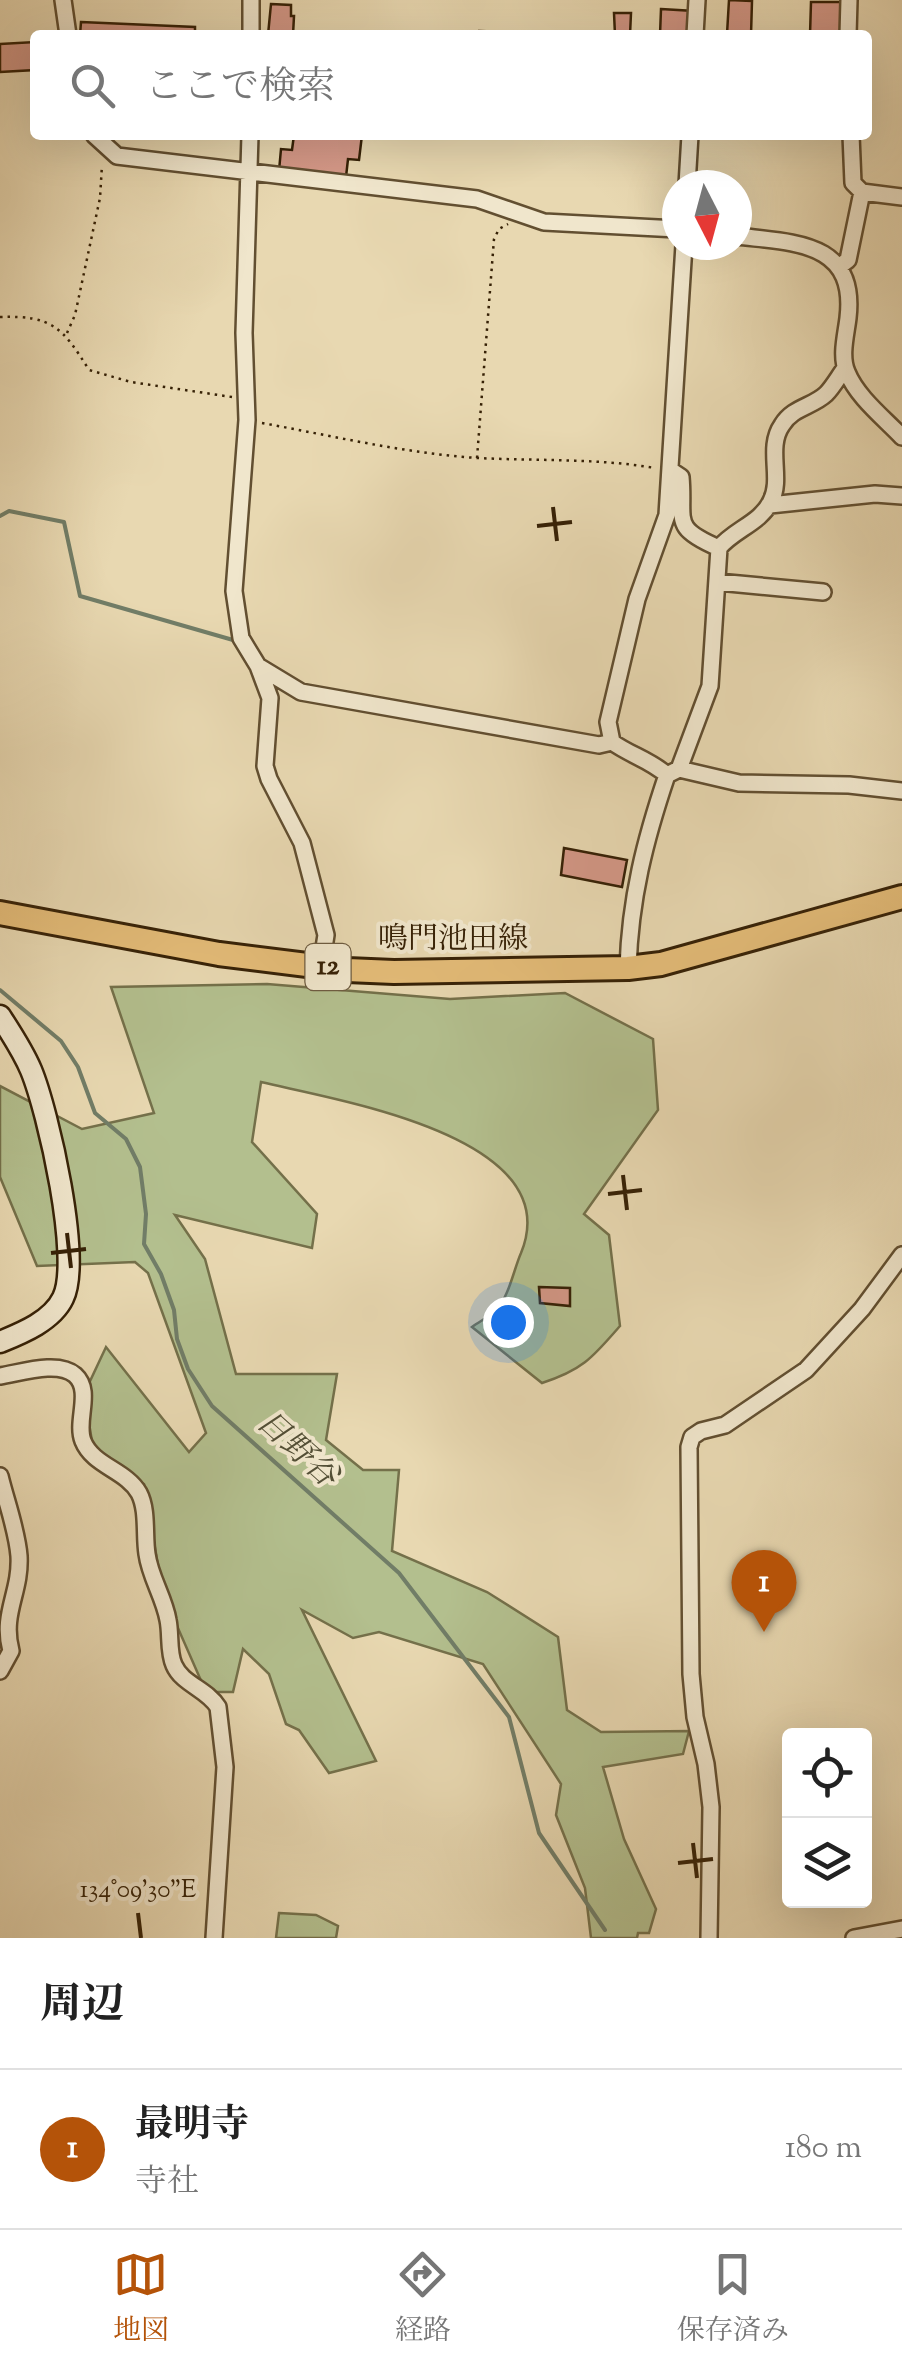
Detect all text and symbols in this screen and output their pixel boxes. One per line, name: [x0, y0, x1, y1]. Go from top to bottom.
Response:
search box: [30, 30, 872, 140]
icon: search: [65, 58, 120, 113]
text: ここで検索: [145, 62, 335, 116]
north arrow: [662, 170, 752, 260]
street label: 鳴門池田線: [378, 919, 528, 962]
road number: 12: [306, 944, 350, 990]
your location: [483, 1297, 534, 1348]
water label: 日野谷: [245, 1401, 349, 1501]
pin: 1: [732, 1550, 796, 1632]
map controls: [782, 1728, 872, 1908]
button: locate: [782, 1728, 872, 1818]
button: layers: [782, 1818, 872, 1908]
text: 134°09'30"E: [80, 1873, 196, 1909]
text: 周辺: [40, 1977, 124, 2037]
text: 最明寺: [135, 2100, 249, 2154]
text: 1: [67, 2126, 78, 2172]
text: 180 m: [785, 2126, 862, 2172]
text: 寺社: [135, 2160, 199, 2206]
tab: 地図: [113, 2247, 169, 2352]
tab: 経路: [395, 2247, 451, 2352]
tab: 保存済み: [677, 2247, 789, 2352]

